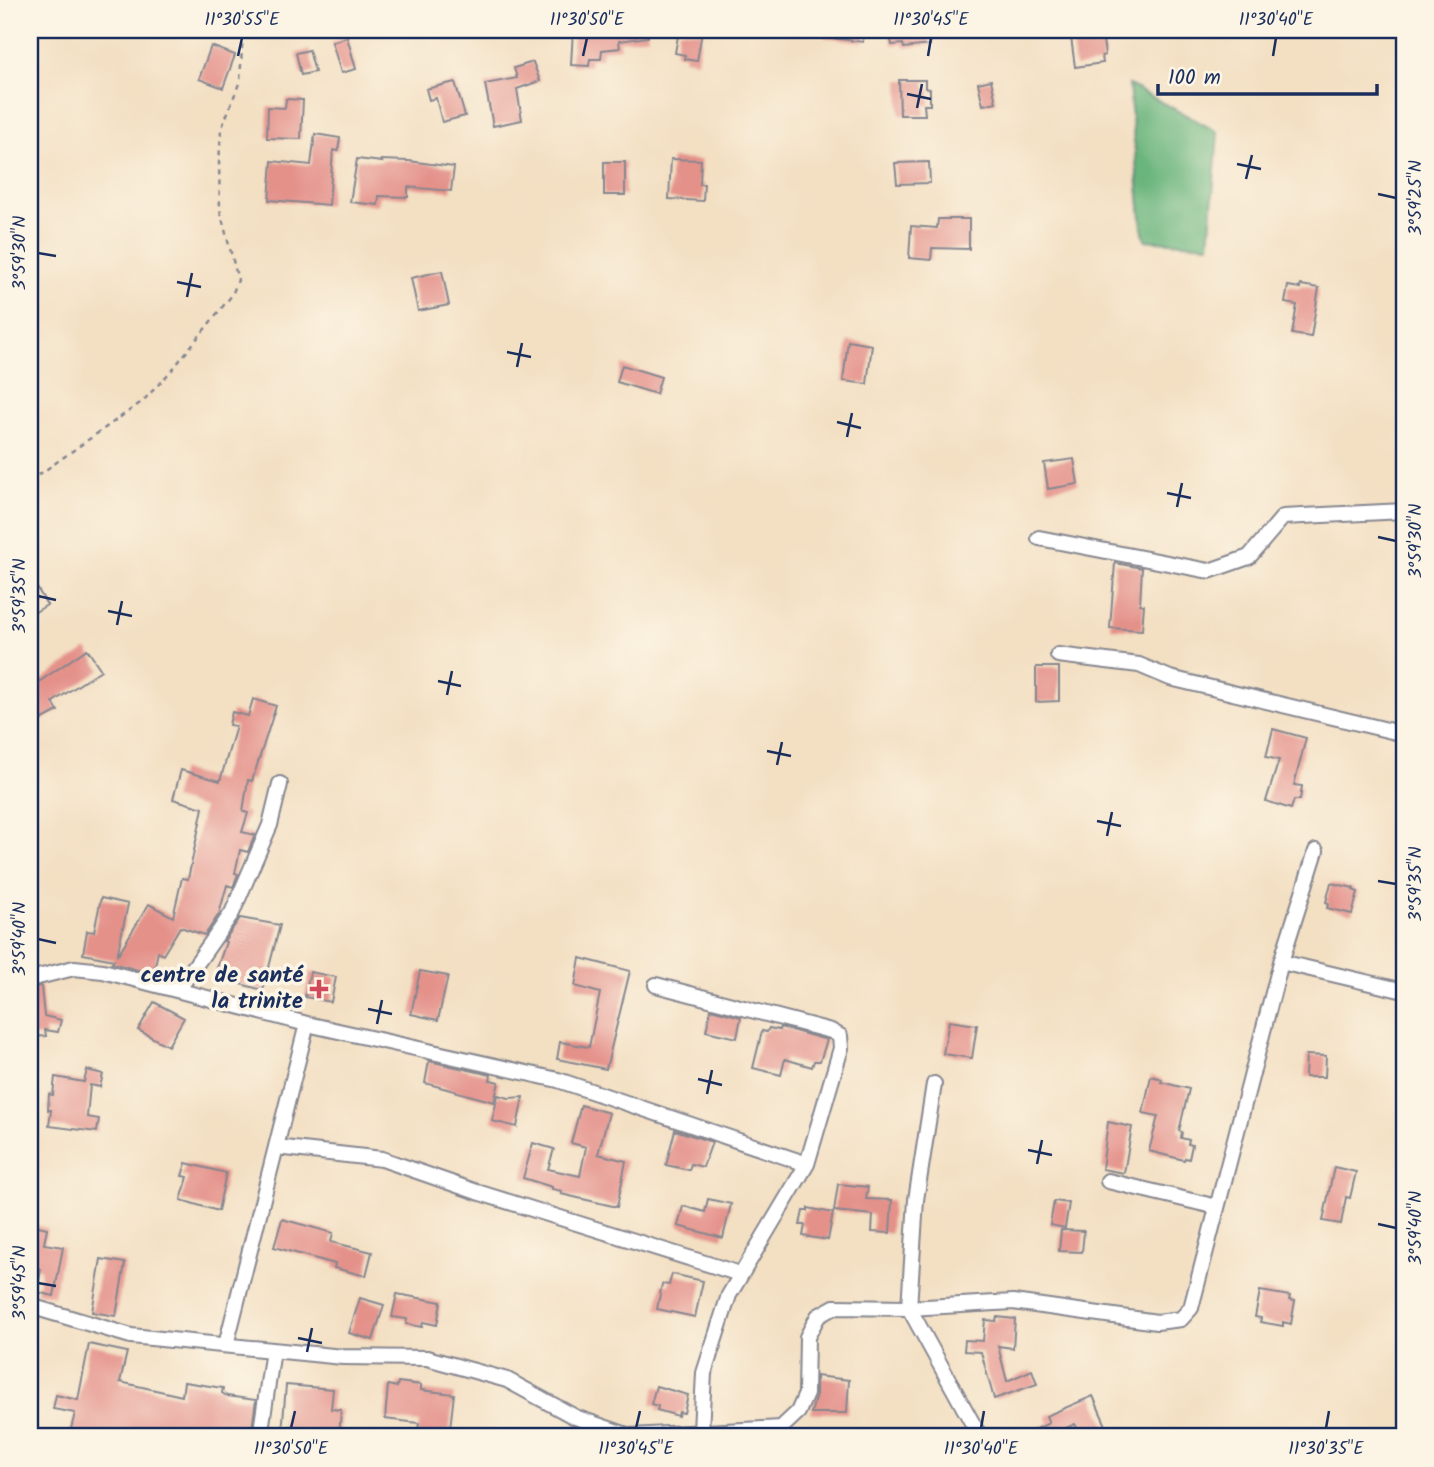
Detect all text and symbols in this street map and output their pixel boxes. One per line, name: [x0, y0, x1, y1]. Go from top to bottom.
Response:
text: 11°30'55"E: [204, 6, 280, 35]
text: 11°30'50"E: [550, 6, 625, 35]
text: 11°30'45"E: [893, 6, 969, 35]
text: 11°30'40"E: [1239, 6, 1314, 35]
scale bar: [1158, 52, 1376, 96]
text: 100 m: [1168, 62, 1221, 95]
text: 3°59'25"N: [1402, 160, 1431, 236]
text: 3°59'30"N: [6, 216, 35, 290]
text: 3°59'30"N: [1402, 504, 1431, 578]
text: 3°59'35"N: [6, 558, 35, 634]
text: 3°59'35"N: [1402, 846, 1431, 922]
text: 3°59'40"N: [6, 902, 35, 976]
place label: centre de santé la trinite: [141, 958, 305, 1020]
marker: centre de santé la trinite: [309, 979, 329, 999]
text: 3°59'40"N: [1402, 1191, 1431, 1265]
text: 3°59'45"N: [6, 1245, 35, 1321]
text: 11°30'50"E: [254, 1435, 329, 1464]
text: 11°30'45"E: [598, 1435, 674, 1464]
text: 11°30'40"E: [944, 1435, 1019, 1464]
text: 11°30'35"E: [1288, 1435, 1364, 1464]

